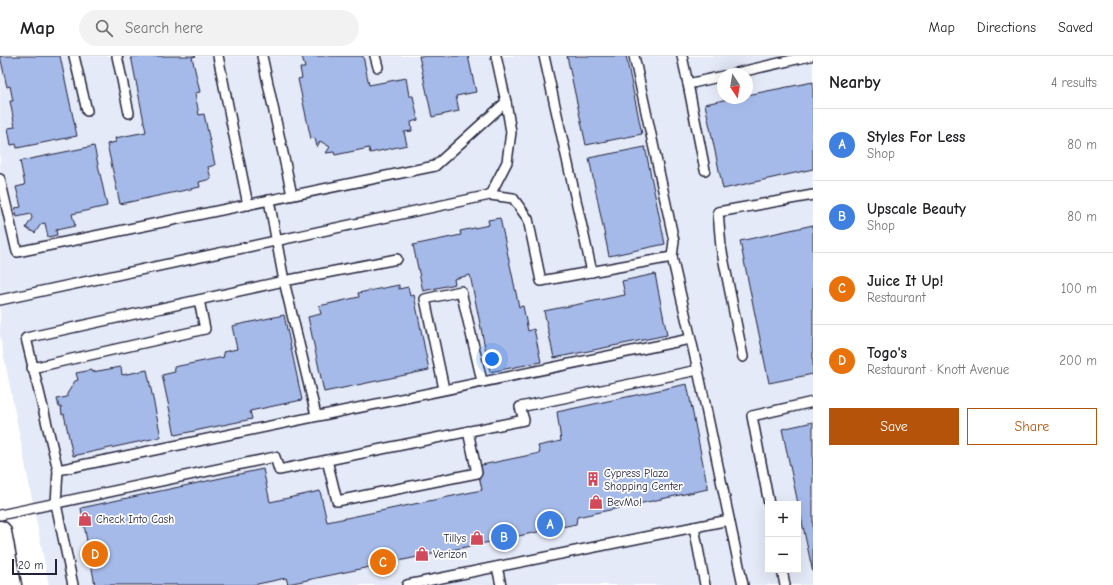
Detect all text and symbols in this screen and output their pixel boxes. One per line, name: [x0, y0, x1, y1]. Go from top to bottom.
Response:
search box: [79, 10, 359, 46]
text: Map: [20, 17, 55, 39]
icon: search: [93, 17, 115, 39]
text: Search here: [125, 19, 203, 37]
text: Map: [928, 19, 955, 36]
text: Directions: [977, 19, 1036, 36]
text: Saved: [1058, 19, 1093, 36]
north arrow: [717, 68, 753, 104]
text: Nearby: [829, 73, 880, 92]
text: 4 results: [1051, 75, 1097, 90]
text: Styles For Less: [867, 128, 965, 146]
text: A: [838, 137, 846, 152]
text: 80 m: [1067, 137, 1097, 152]
text: Shop: [867, 146, 895, 161]
text: Upscale Beauty: [867, 200, 966, 218]
text: B: [838, 209, 846, 224]
text: 80 m: [1067, 209, 1097, 224]
text: Shop: [867, 218, 895, 233]
text: Juice It Up!: [867, 272, 943, 290]
text: C: [838, 281, 846, 296]
text: 100 m: [1061, 281, 1097, 296]
text: Restaurant: [867, 290, 926, 305]
text: Togo's: [867, 344, 907, 362]
your location: [482, 349, 502, 369]
text: D: [838, 353, 846, 368]
text: 200 m: [1059, 353, 1097, 368]
text: Restaurant · Knott Avenue: [867, 362, 1009, 377]
button: Save: [829, 408, 959, 445]
button: Share: [967, 408, 1097, 445]
place label: Cypress Plaza Shopping Center: [604, 467, 683, 493]
building icon: Cypress Plaza Shopping Center: [585, 471, 601, 487]
shop icon: BevMo!: [588, 494, 604, 510]
place label: BevMo!: [607, 496, 642, 509]
map controls: [765, 501, 801, 573]
button: +: [765, 501, 801, 537]
pin: A: [537, 509, 563, 539]
shop icon: Check Into Cash: [77, 511, 93, 527]
place label: Check Into Cash: [96, 513, 174, 526]
pin: B: [491, 522, 517, 552]
shop icon: Tillys: [469, 530, 485, 546]
place label: Tillys: [443, 532, 466, 545]
button: −: [765, 537, 801, 573]
pin: D: [82, 539, 108, 569]
shop icon: Verizon: [414, 546, 430, 562]
pin: C: [370, 547, 396, 577]
place label: Verizon: [433, 548, 467, 561]
scale bar: [12, 557, 57, 576]
text: 20 m: [18, 559, 43, 572]

